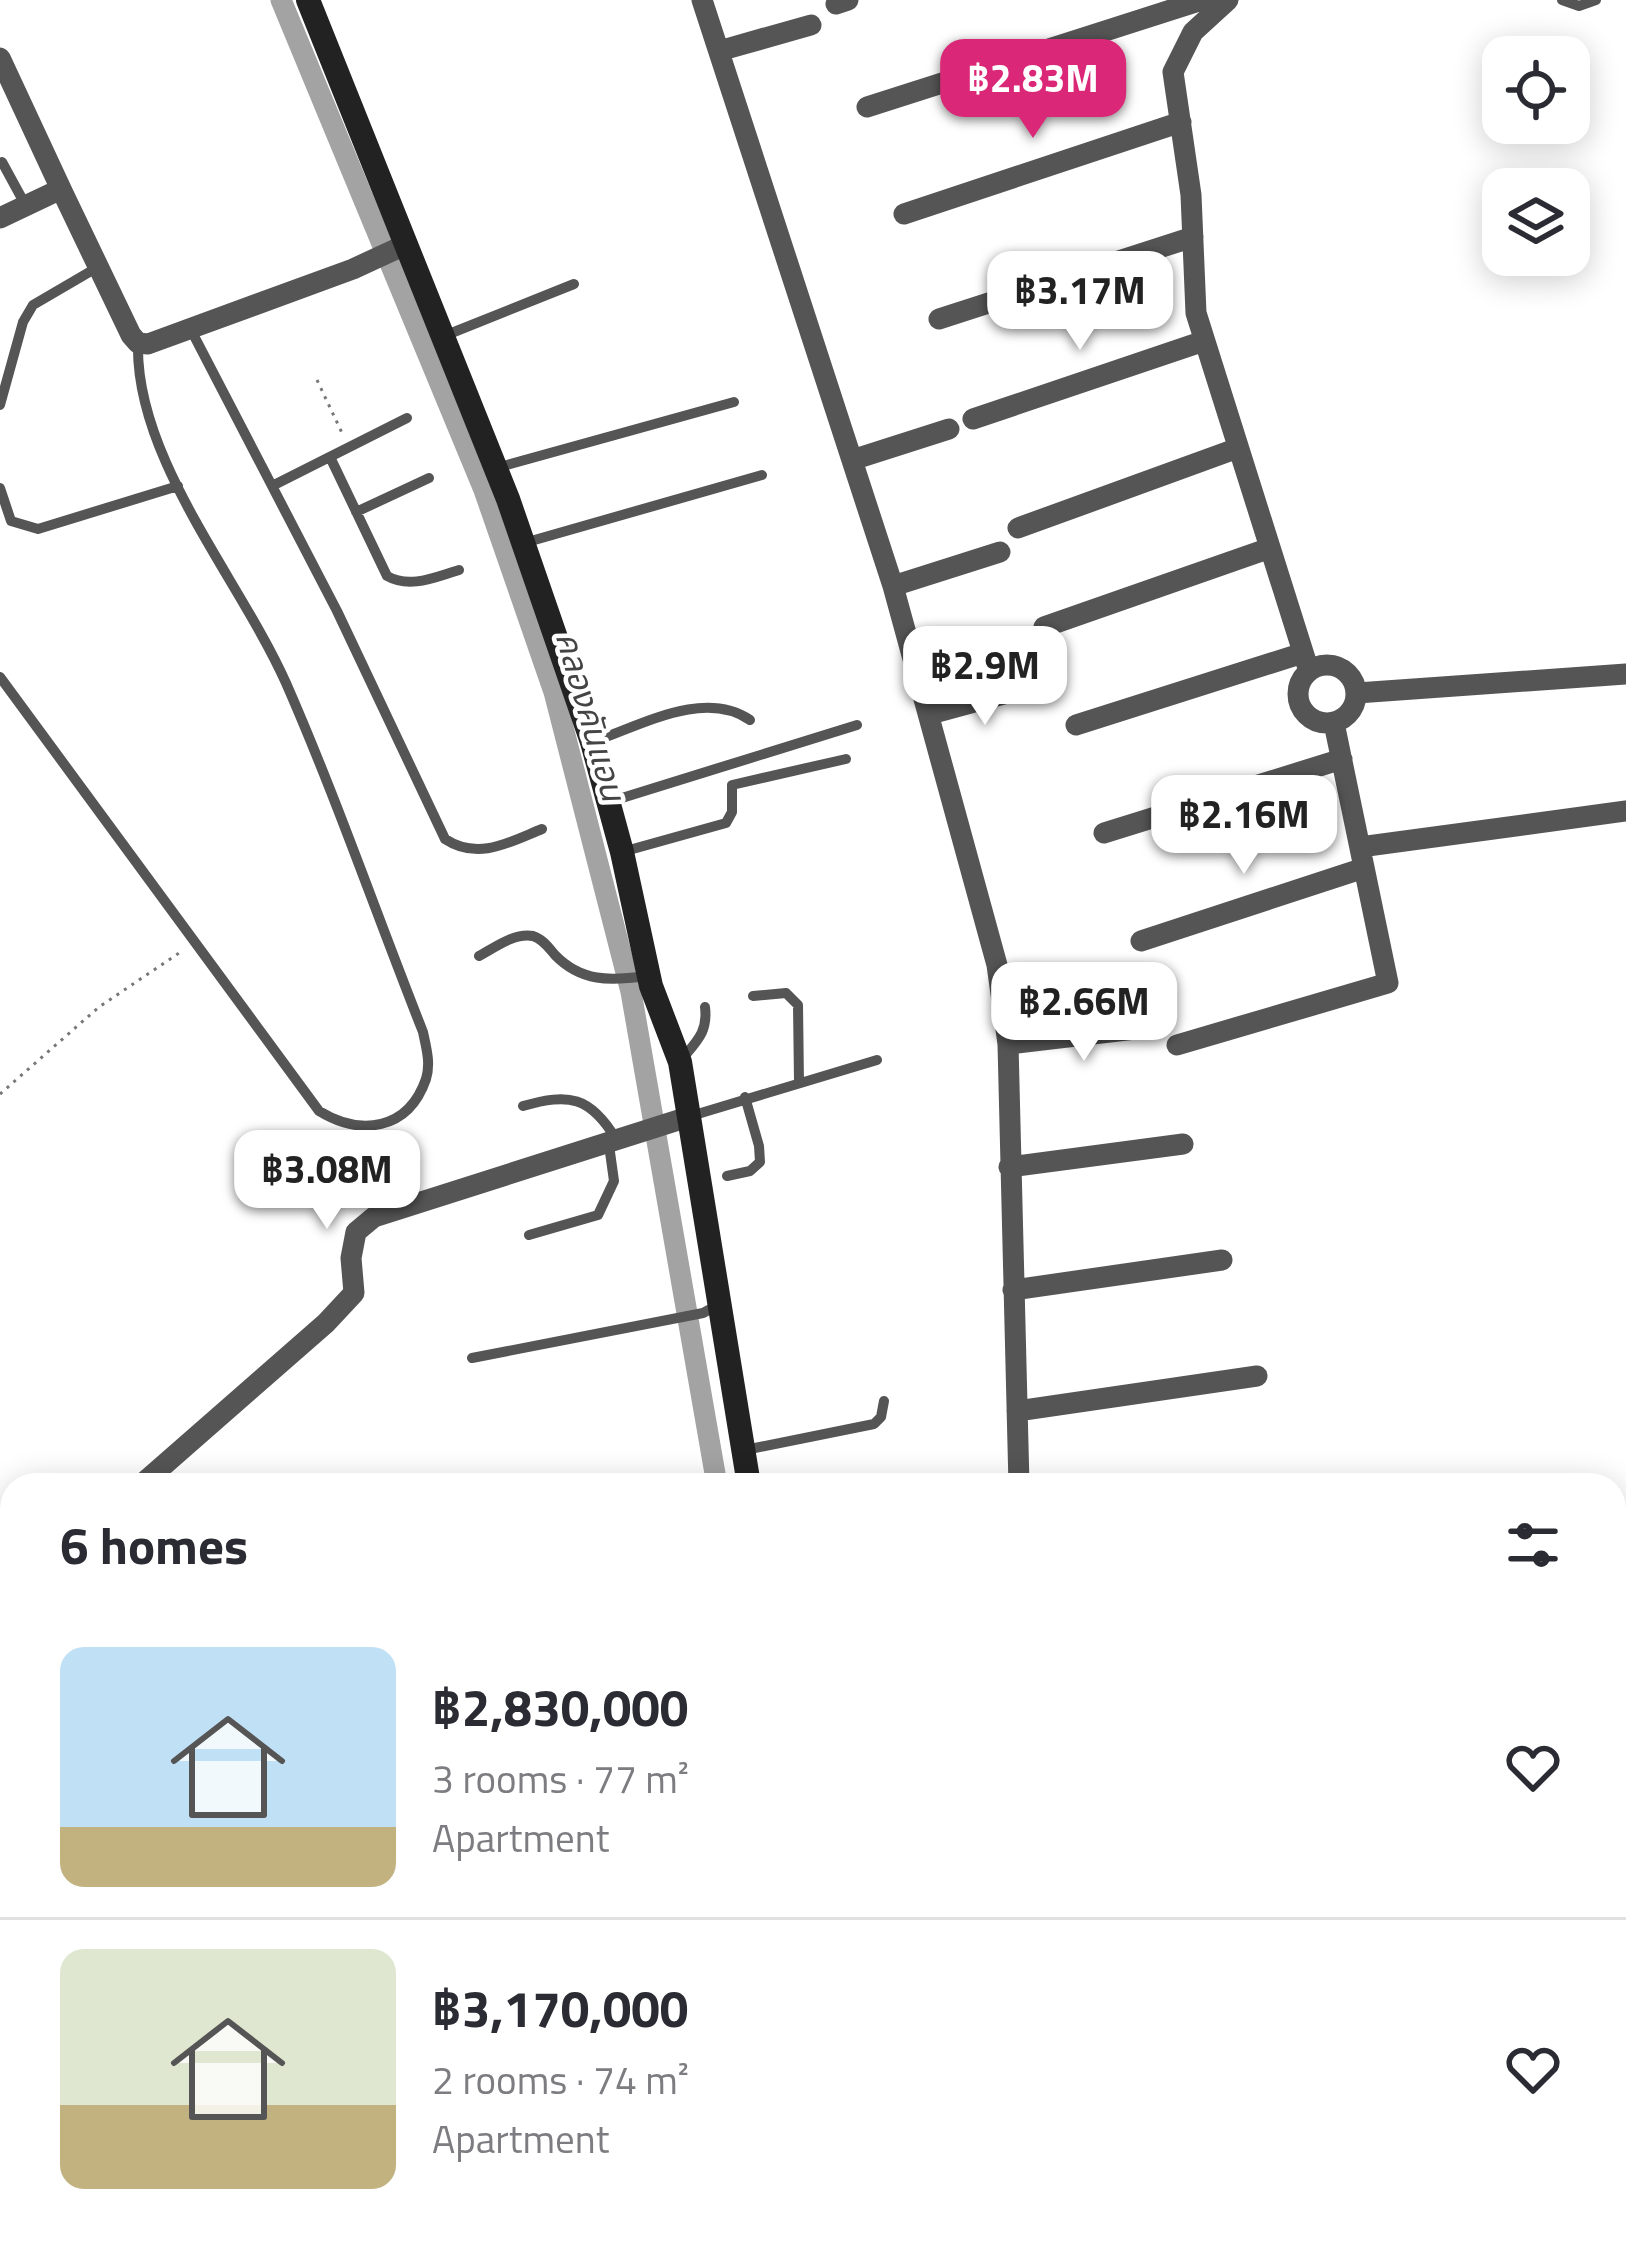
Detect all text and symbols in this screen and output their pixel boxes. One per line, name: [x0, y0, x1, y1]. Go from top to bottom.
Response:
map controls: [1482, 36, 1590, 276]
button: locate: [1482, 36, 1590, 144]
pin: ฿2.83M: [935, 39, 1131, 141]
text: ฿2.83M: [967, 48, 1099, 107]
button: layers: [1482, 168, 1590, 276]
pin: ฿3.17M: [982, 251, 1178, 353]
text: ฿3.17M: [1014, 260, 1146, 319]
water label: คลองคันแอน: [543, 626, 639, 808]
pin: ฿2.9M: [901, 626, 1069, 728]
text: ฿2.9M: [930, 635, 1040, 694]
pin: ฿2.16M: [1146, 775, 1342, 877]
text: ฿2.16M: [1178, 784, 1310, 843]
pin: ฿2.66M: [986, 962, 1182, 1064]
text: ฿2.66M: [1018, 971, 1150, 1030]
pin: ฿3.08M: [229, 1130, 425, 1232]
text: ฿3.08M: [261, 1139, 393, 1198]
text: 6 homes: [60, 1506, 248, 1584]
icon: filters: [1500, 1512, 1566, 1578]
text: ฿2,830,000: [432, 1668, 688, 1746]
icon: home: [156, 1695, 300, 1839]
icon: heart: [1500, 1734, 1566, 1800]
text: 3 rooms · 77 m²: [432, 1749, 689, 1808]
text: Apartment: [432, 1808, 609, 1867]
text: ฿3,170,000: [432, 1969, 688, 2047]
icon: home: [156, 1997, 300, 2141]
icon: heart: [1500, 2036, 1566, 2102]
text: 2 rooms · 74 m²: [432, 2050, 689, 2109]
text: Apartment: [432, 2109, 609, 2168]

